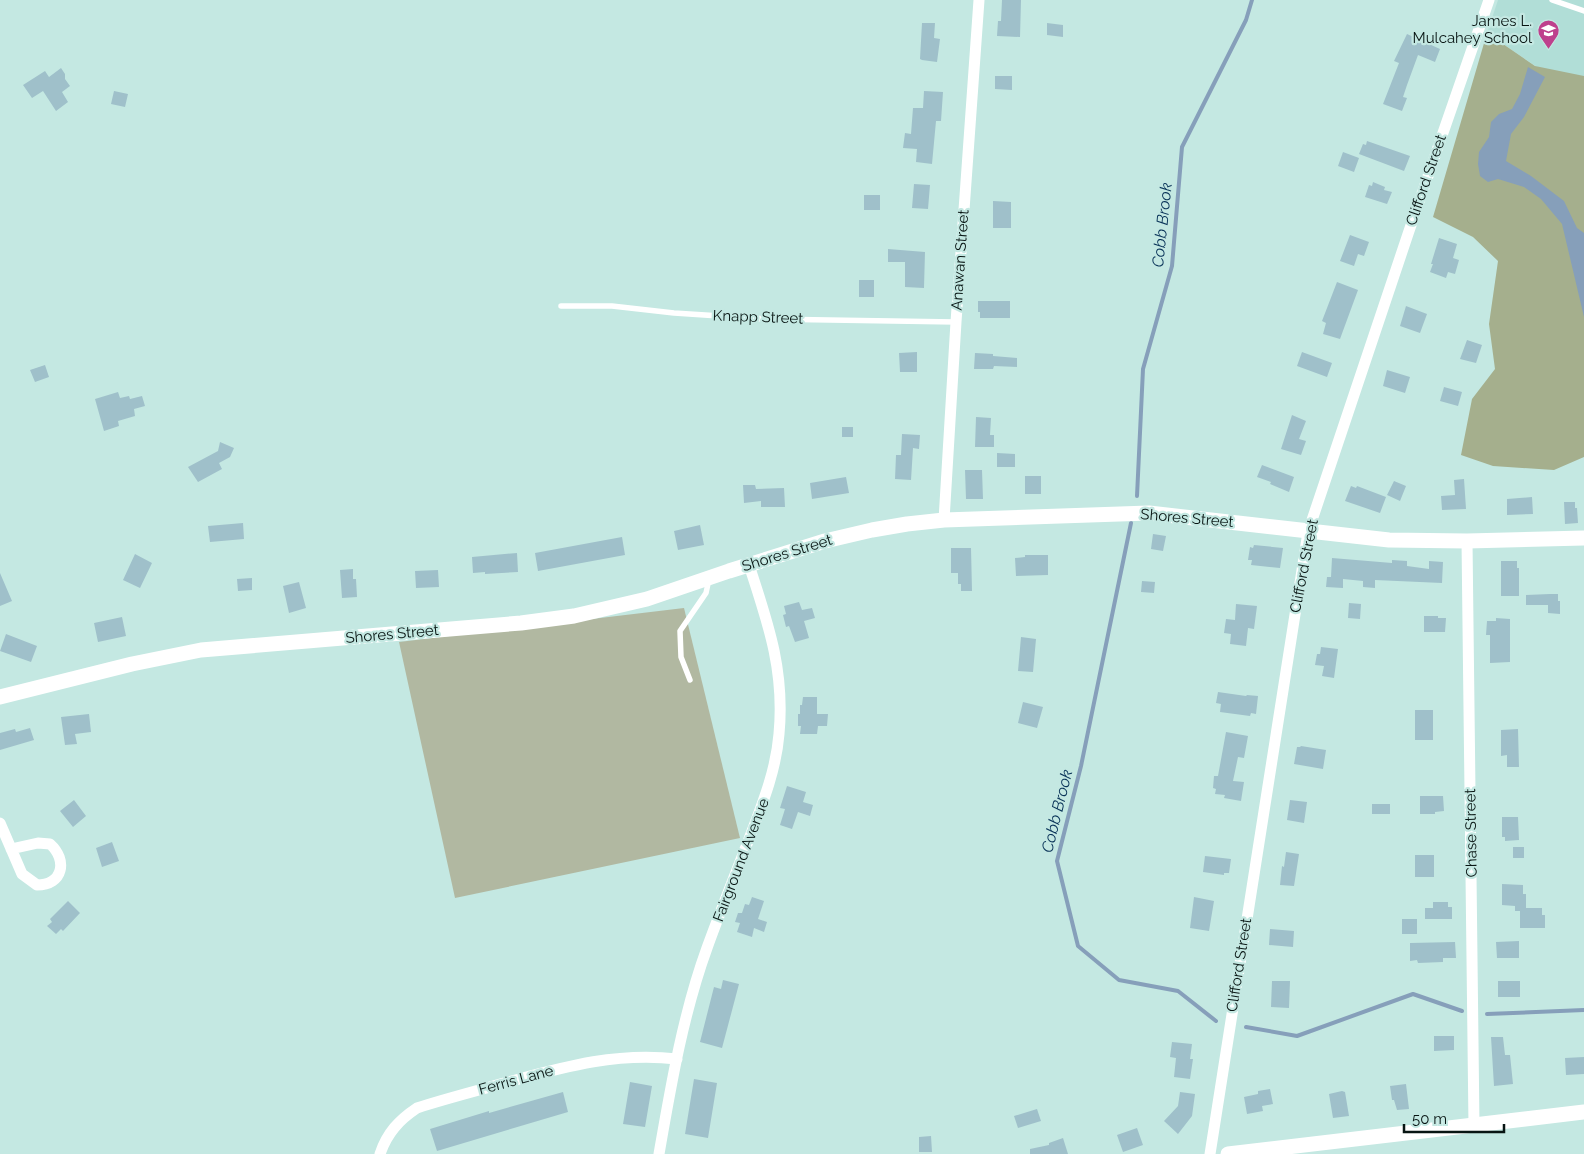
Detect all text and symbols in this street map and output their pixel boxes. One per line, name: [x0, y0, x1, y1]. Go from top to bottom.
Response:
place label: James L. Mulcahey School: [1413, 12, 1533, 47]
school or university icon: James L. Mulcahey School: [1536, 18, 1560, 49]
street label: Clifford Street: [1402, 132, 1450, 228]
water label: Cobb Brook: [1148, 181, 1176, 268]
street label: Anawan Street: [947, 209, 973, 311]
street label: Knapp Street: [712, 306, 804, 328]
street label: Shores Street: [1140, 505, 1234, 531]
street label: Clifford Street: [1286, 518, 1322, 614]
street label: Shores Street: [740, 531, 834, 575]
street label: Shores Street: [345, 621, 439, 647]
water label: Cobb Brook: [1037, 767, 1077, 855]
street label: Chase Street: [1461, 789, 1481, 877]
street label: Fairground Avenue: [709, 796, 773, 924]
street label: Clifford Street: [1223, 917, 1255, 1013]
street label: Ferris Lane: [477, 1061, 555, 1099]
scale bar: [1404, 1102, 1504, 1134]
text: 50 m: [1412, 1110, 1447, 1128]

